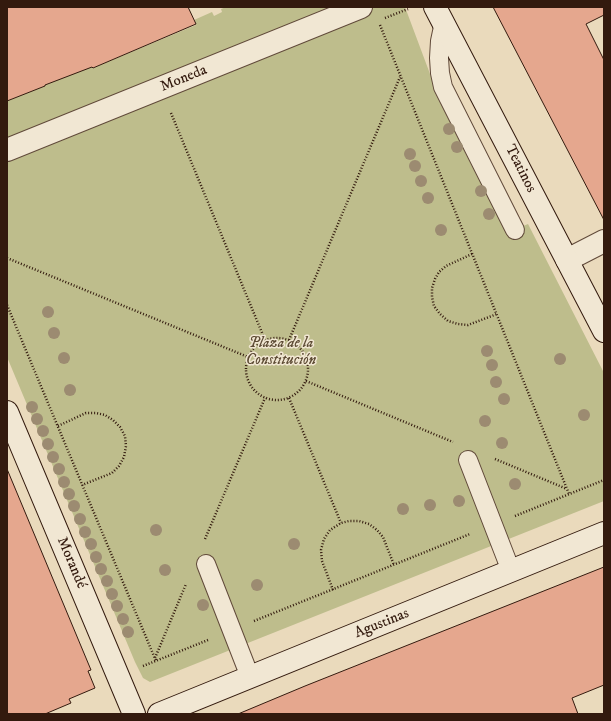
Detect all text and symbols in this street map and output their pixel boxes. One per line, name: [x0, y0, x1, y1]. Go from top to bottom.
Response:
street label: Moneda: [158, 62, 210, 96]
street label: Teatinos: [500, 142, 540, 196]
park label: Plaza de la Constitución: [246, 335, 316, 370]
street label: Morandé: [52, 535, 90, 591]
street label: Agustinas: [352, 605, 412, 643]

